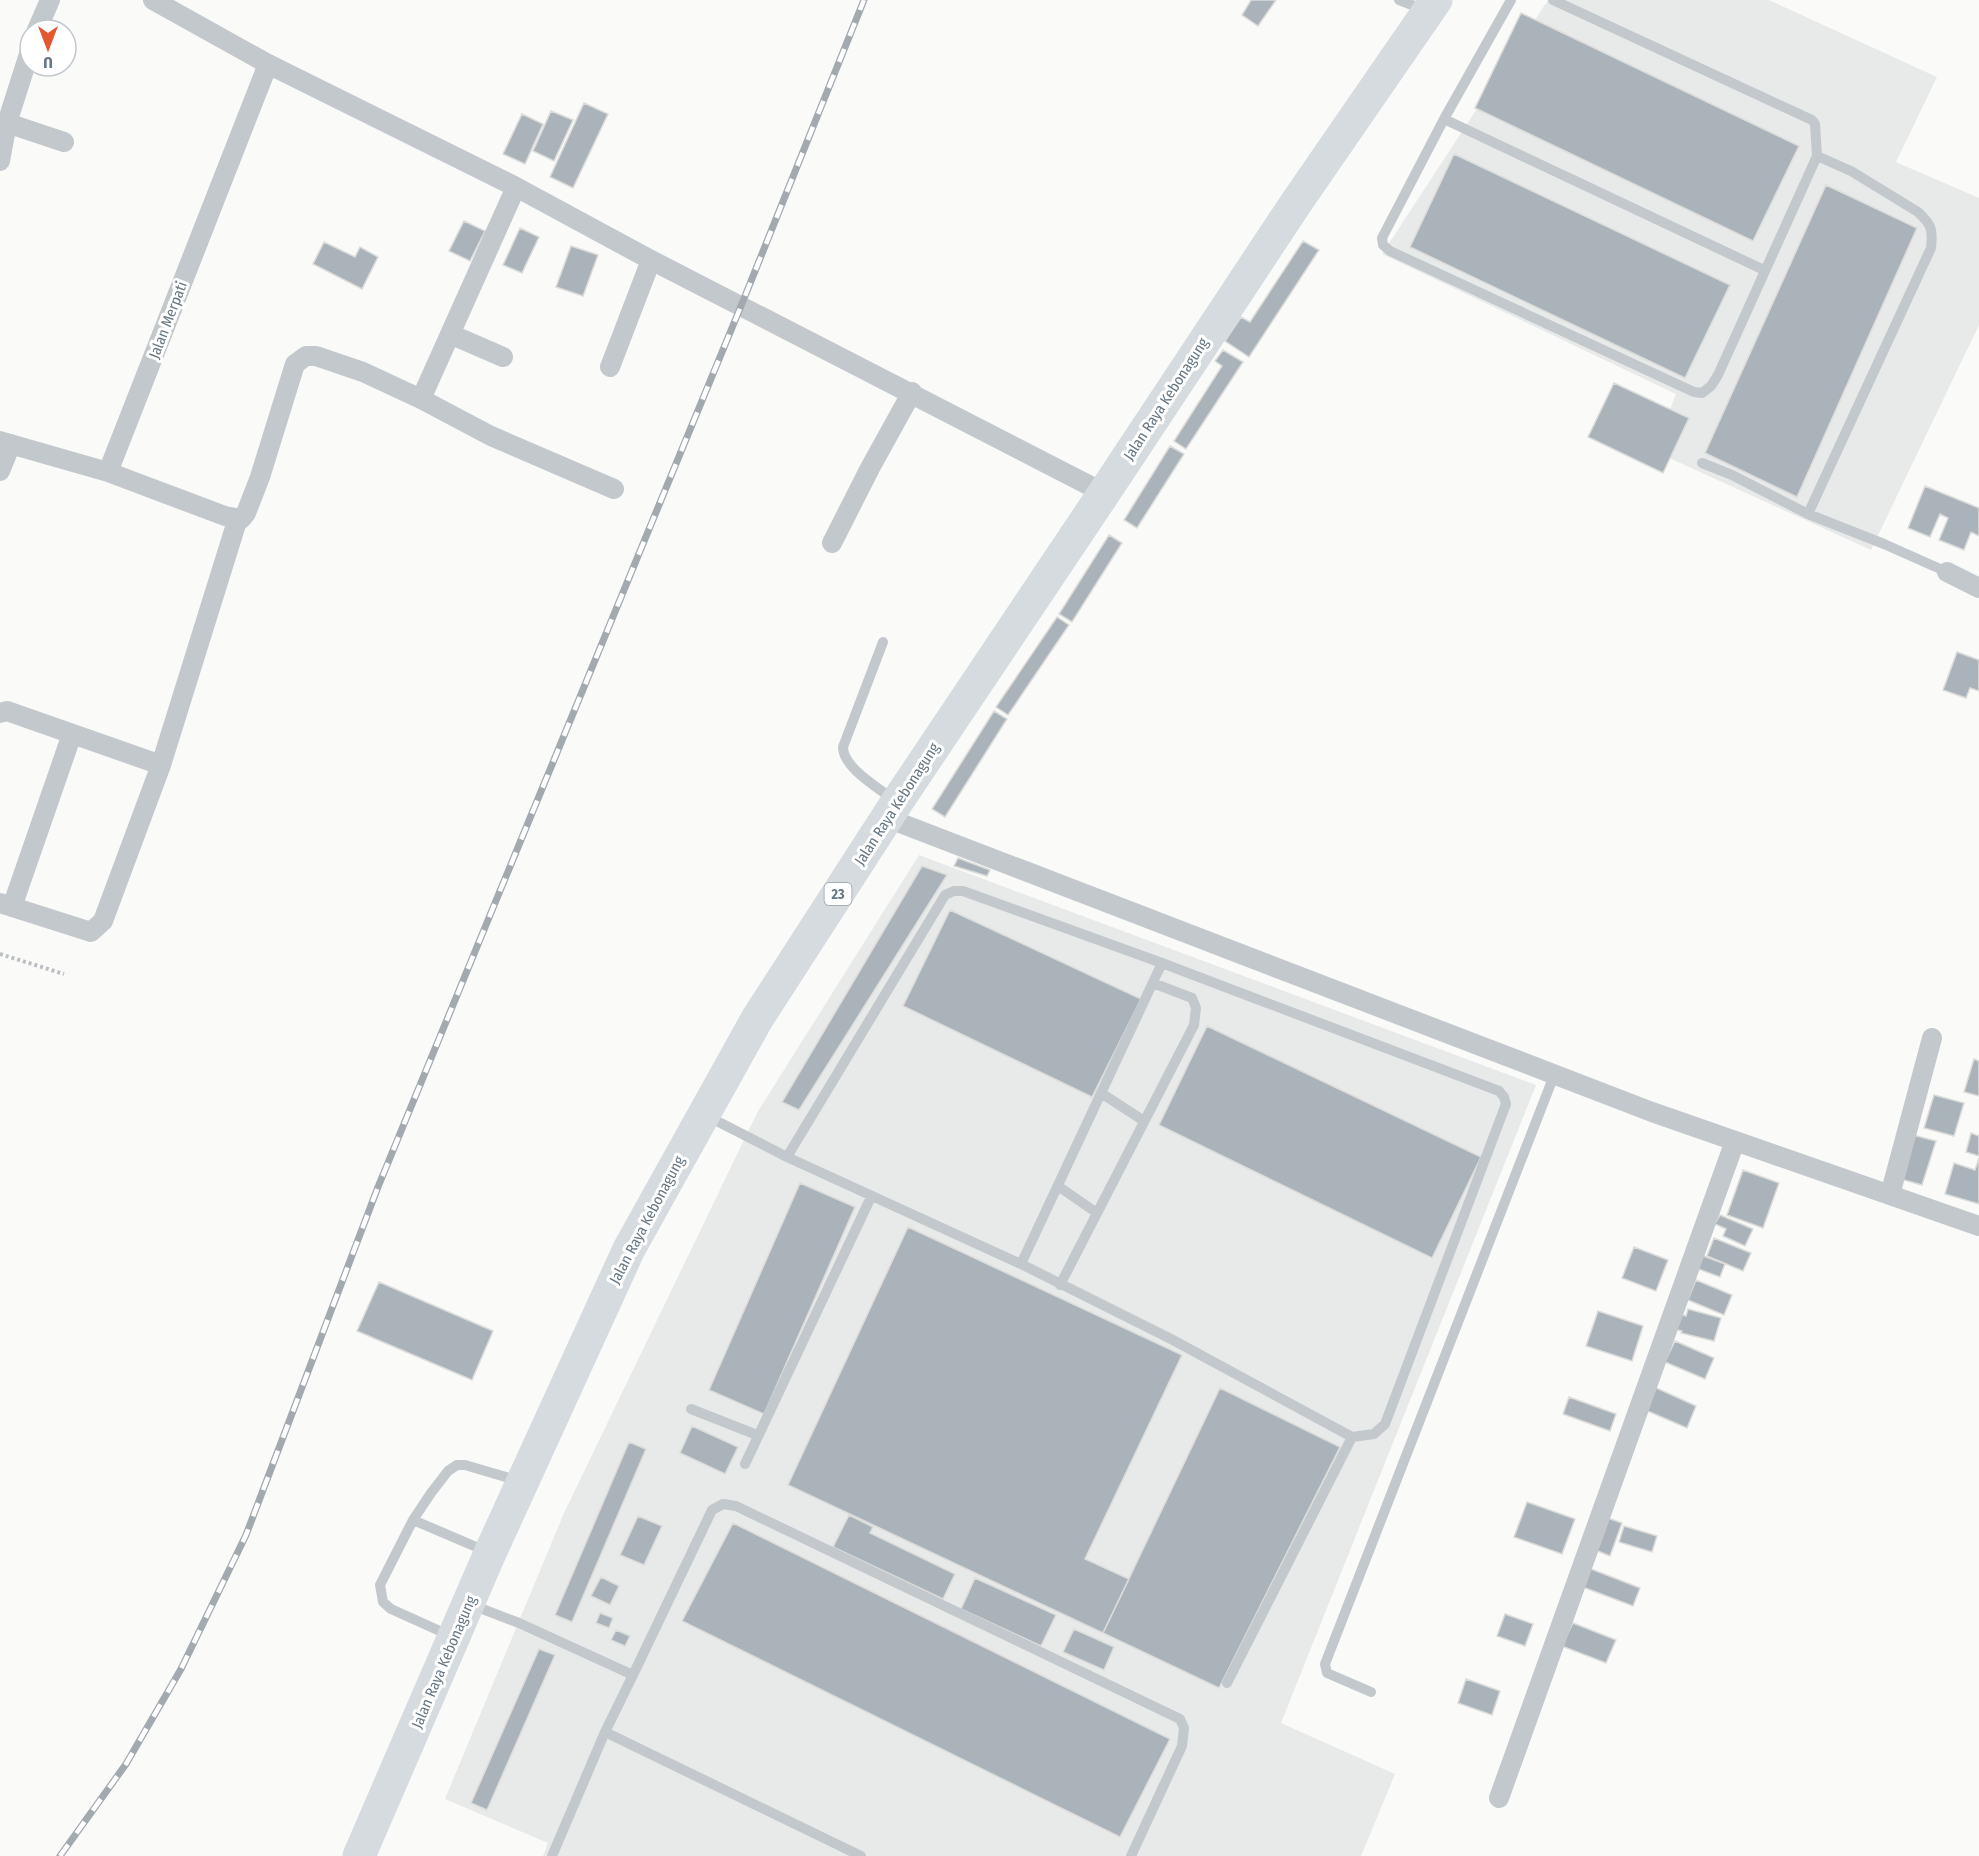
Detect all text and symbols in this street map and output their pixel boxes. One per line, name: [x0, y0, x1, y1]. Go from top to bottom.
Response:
north arrow: [18, 18, 78, 78]
text: U: [43, 53, 53, 72]
street label: Jalan Merpati: [145, 279, 191, 361]
street label: Jalan Raya Kebonagung: [1120, 334, 1212, 464]
street label: Jalan Raya Kebonagung: [851, 739, 943, 869]
road number: 23: [824, 883, 852, 905]
street label: Jalan Raya Kebonagung: [606, 1153, 688, 1287]
street label: Jalan Raya Kebonagung: [408, 1593, 480, 1731]

